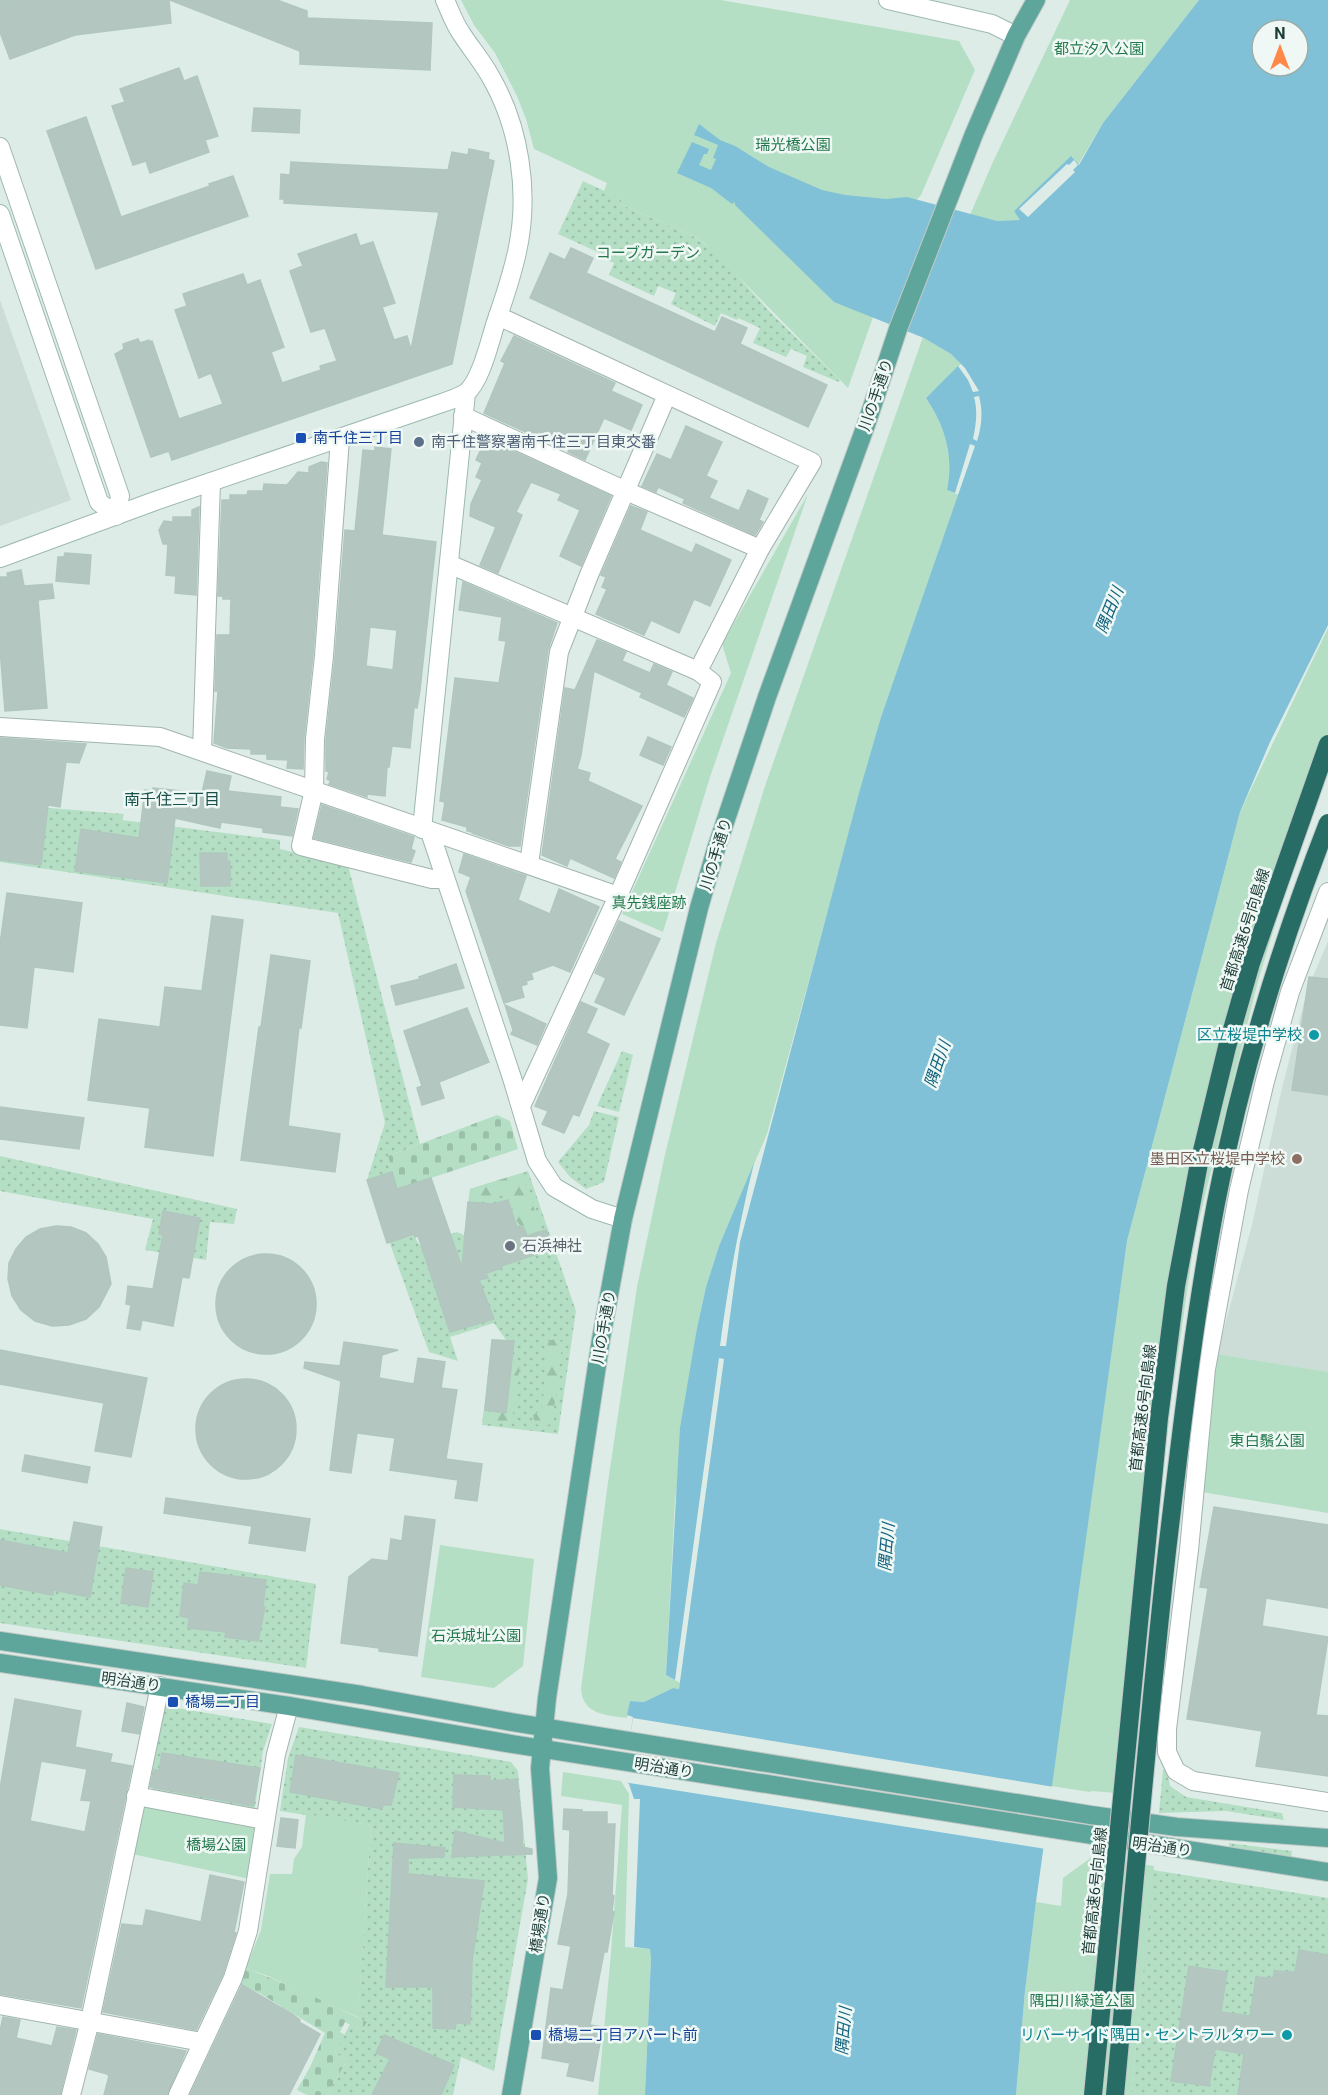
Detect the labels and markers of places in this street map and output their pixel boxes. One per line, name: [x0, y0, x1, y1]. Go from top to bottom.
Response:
place label: 南千住三丁目: [313, 429, 403, 447]
marker: 南千住三丁目: [294, 431, 308, 445]
place label: 南千住警察署南千住三丁目東交番: [431, 433, 656, 451]
marker: 南千住警察署南千住三丁目東交番: [412, 435, 426, 449]
place label: 区立桜堤中学校: [1197, 1026, 1302, 1044]
marker: 区立桜堤中学校: [1307, 1028, 1321, 1042]
place label: 墨田区立桜堤中学校: [1150, 1150, 1285, 1168]
marker: 墨田区立桜堤中学校: [1290, 1152, 1304, 1166]
place label: 石浜神社: [522, 1237, 582, 1255]
marker: 石浜神社: [503, 1239, 517, 1253]
place label: 橋場二丁目: [185, 1693, 260, 1711]
marker: 橋場二丁目: [166, 1695, 180, 1709]
place label: 橋場二丁目アパート前: [548, 2026, 698, 2044]
place label: リバーサイド隅田・セントラルタワー: [1020, 2026, 1275, 2044]
marker: 橋場二丁目アパート前: [529, 2028, 543, 2042]
marker: リバーサイド隅田・セントラルタワー: [1280, 2028, 1294, 2042]

